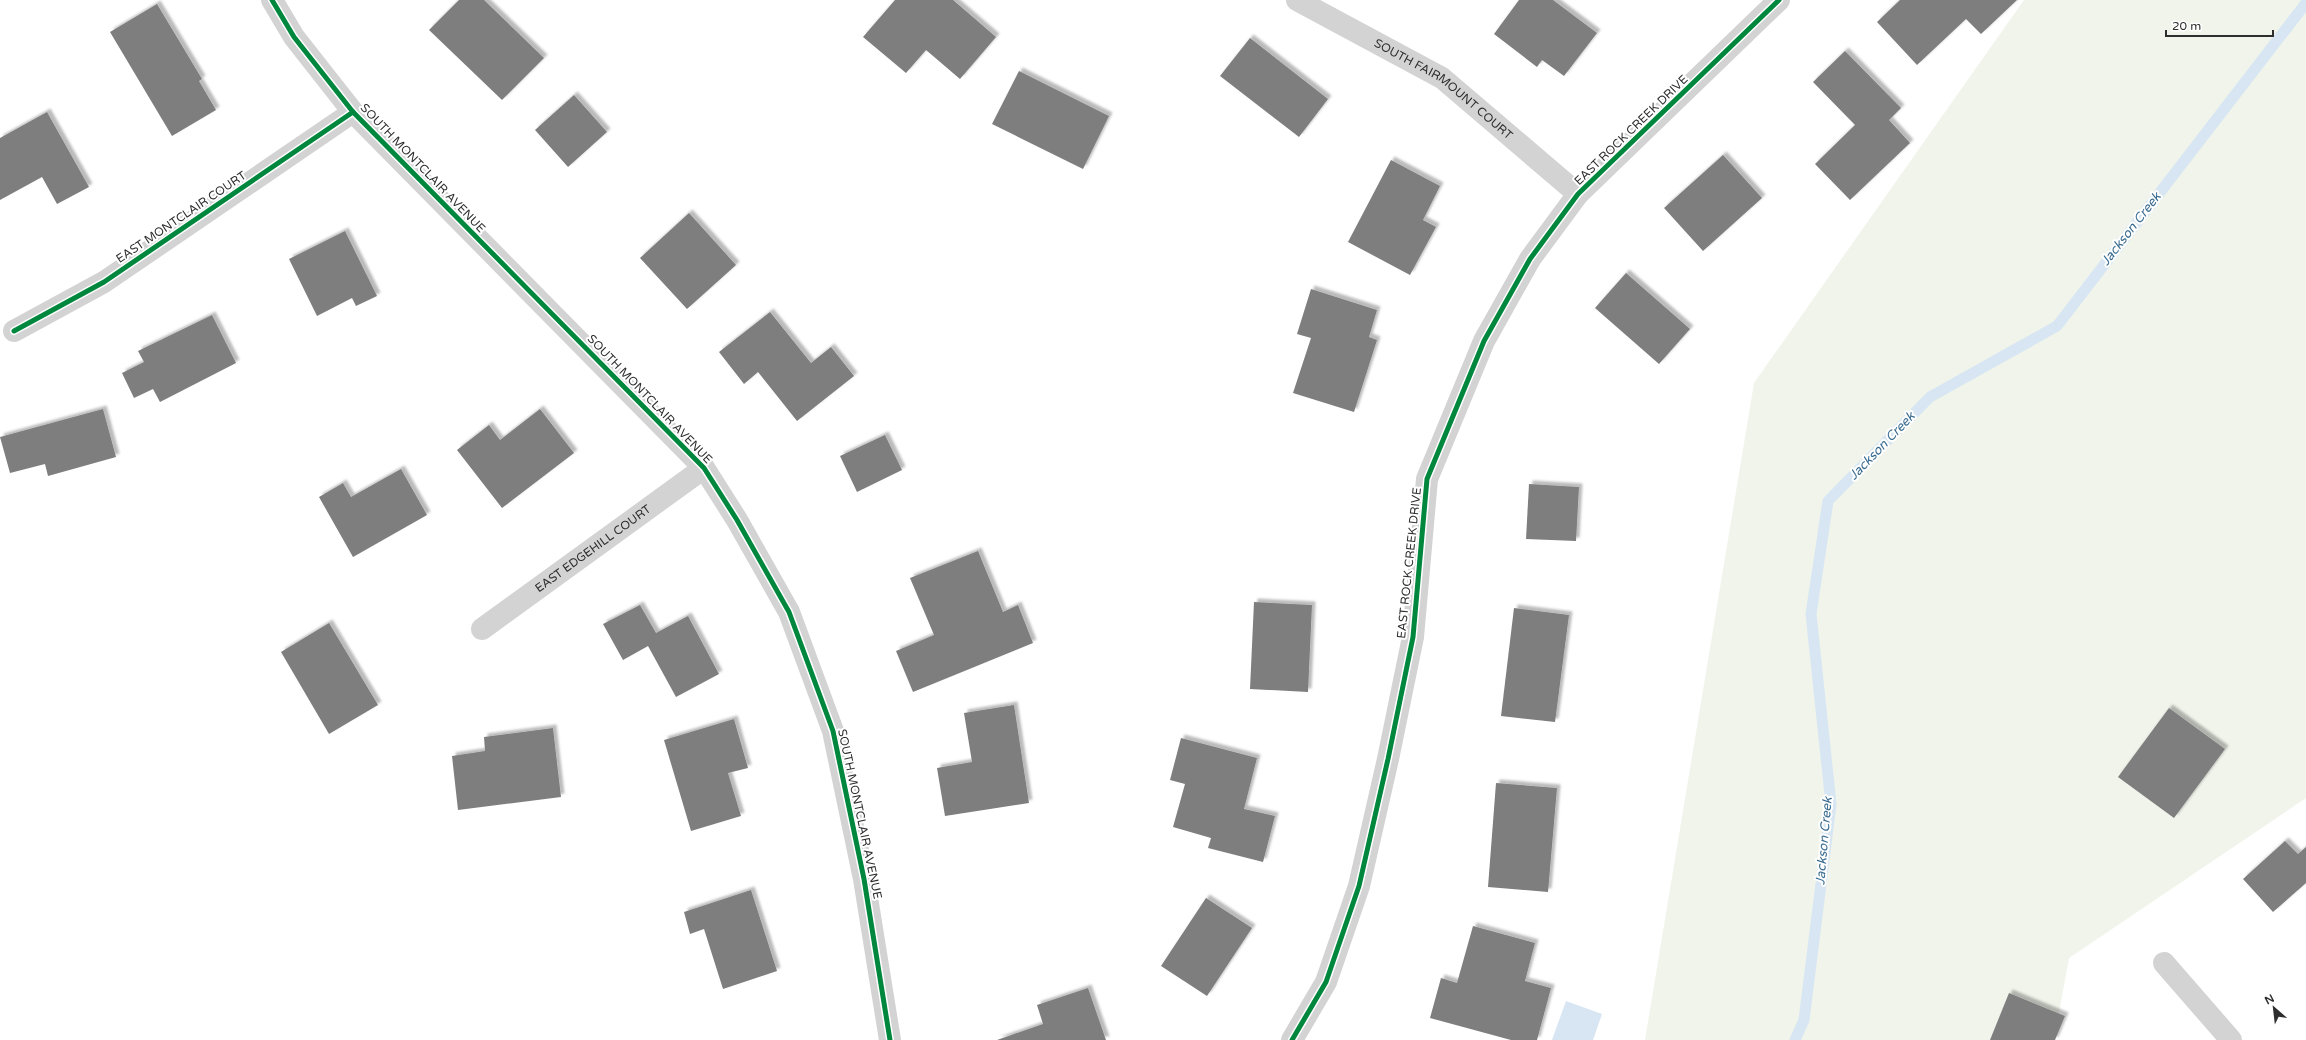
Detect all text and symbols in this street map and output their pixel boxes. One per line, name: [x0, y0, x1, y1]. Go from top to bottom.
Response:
scale bar: [2166, 12, 2273, 38]
text: 20 m: [2172, 19, 2201, 33]
street label: SOUTH FAIRMOUNT COURT: [1372, 36, 1516, 143]
street label: EAST ROCK CREEK DRIVE: [1571, 72, 1691, 188]
street label: SOUTH MONTCLAIR AVENUE: [358, 101, 489, 236]
street label: EAST MONTCLAIR COURT: [113, 168, 249, 266]
water label: Jackson Creek: [2098, 189, 2165, 269]
street label: SOUTH MONTCLAIR AVENUE: [585, 332, 716, 467]
water label: Jackson Creek: [1846, 408, 1919, 483]
street label: EAST ROCK CREEK DRIVE: [1394, 486, 1424, 639]
street label: EAST EDGEHILL COURT: [532, 501, 654, 595]
street label: SOUTH MONTCLAIR AVENUE: [835, 728, 885, 901]
water label: Jackson Creek: [1812, 795, 1836, 886]
north arrow: [2254, 988, 2294, 1028]
text: N: [2263, 992, 2276, 1007]

